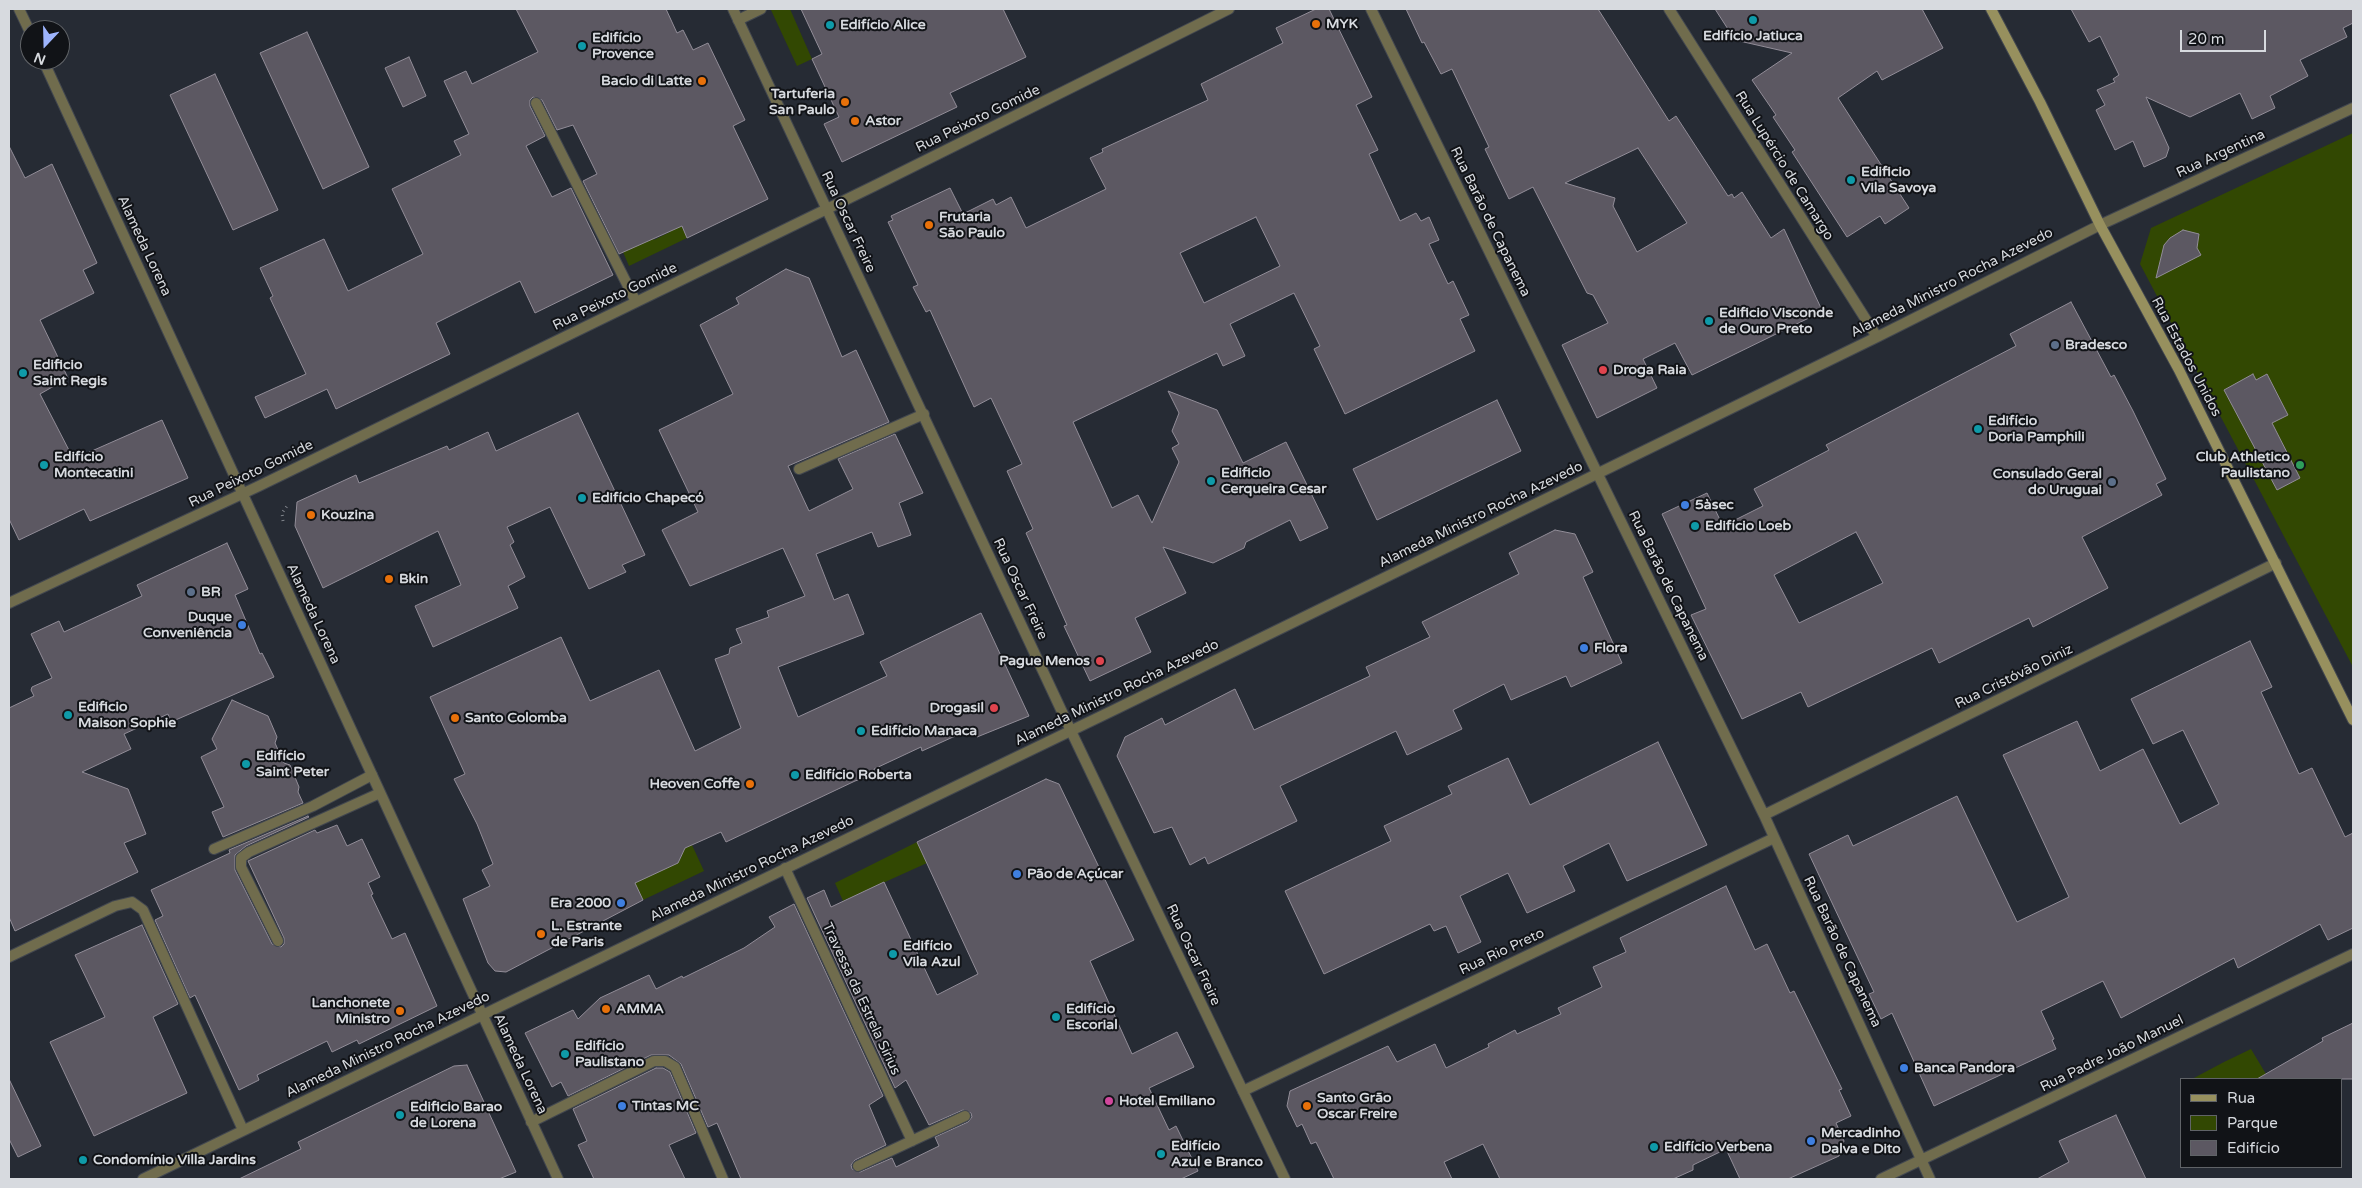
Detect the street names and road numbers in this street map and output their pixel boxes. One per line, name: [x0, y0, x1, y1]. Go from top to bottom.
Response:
street label: Rua Peixoto Gomide: [913, 82, 1043, 156]
street label: Rua Lupércio de Camargo: [1731, 88, 1837, 244]
street label: Rua Argentina: [2174, 126, 2268, 182]
street label: Rua Barão de Capanema: [1446, 144, 1534, 300]
street label: Rua Oscar Freire: [817, 169, 879, 275]
street label: Alameda Lorena: [113, 193, 175, 299]
street label: Alameda Ministro Rocha Azevedo: [1848, 224, 2056, 342]
street label: Rua Peixoto Gomide: [550, 260, 680, 334]
street label: Rua Estados Unidos: [2147, 294, 2225, 420]
street label: Rua Peixoto Gomide: [186, 437, 316, 511]
street label: Alameda Ministro Rocha Azevedo: [1376, 458, 1586, 572]
street label: Rua Barão de Capanema: [1624, 508, 1712, 664]
street label: Rua Oscar Freire: [989, 536, 1051, 642]
street label: Alameda Lorena: [282, 561, 344, 667]
street label: Alameda Ministro Rocha Azevedo: [1012, 636, 1222, 750]
street label: Rua Cristóvão Diniz: [1952, 641, 2076, 713]
street label: Alameda Ministro Rocha Azevedo: [647, 812, 857, 926]
street label: Rua Barão de Capanema: [1800, 874, 1884, 1030]
street label: Rua Oscar Freire: [1162, 902, 1224, 1008]
street label: Travessa da Estrela Sírius: [818, 920, 904, 1078]
street label: Rua Rio Preto: [1457, 925, 1547, 979]
street label: Alameda Ministro Rocha Azevedo: [283, 988, 493, 1102]
street label: Alameda Lorena: [489, 1011, 551, 1117]
street label: Rua Padre João Manuel: [2038, 1012, 2186, 1096]

